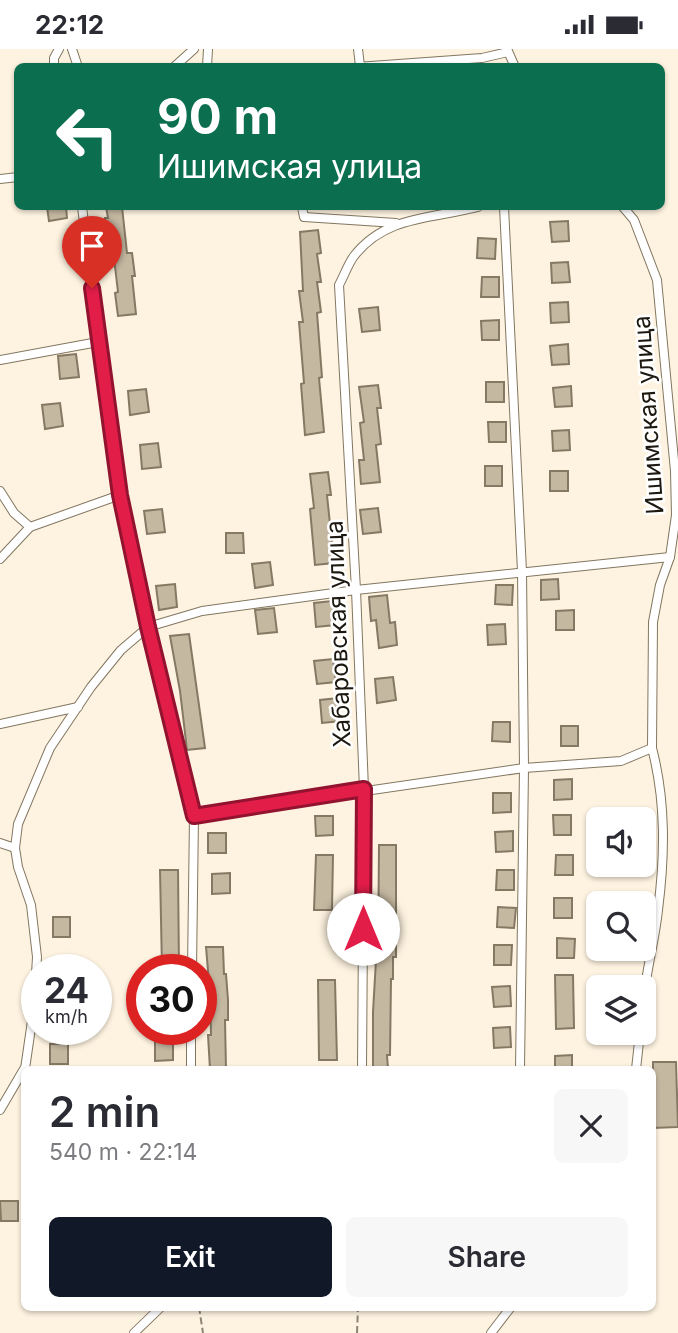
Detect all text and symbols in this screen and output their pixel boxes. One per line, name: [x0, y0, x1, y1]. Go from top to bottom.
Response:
text: 22:12: [35, 9, 104, 40]
text: 90 m: [157, 87, 278, 146]
icon: left: [42, 91, 133, 182]
text: Ишимская улица: [157, 147, 422, 186]
pin: [62, 216, 122, 288]
icon: arrive: [73, 227, 111, 265]
street label: Ишимская улица: [627, 315, 669, 515]
street label: Хабаровская улица: [320, 520, 356, 748]
map controls: [586, 807, 656, 1045]
button: sound: [586, 807, 656, 877]
button: search: [586, 891, 656, 961]
position arrow: [326, 892, 400, 966]
speed limit sign: 30: [126, 954, 217, 1045]
text: 24: [44, 969, 89, 1011]
button: layers: [586, 975, 656, 1045]
text: km/h: [45, 1006, 88, 1027]
text: 2 min: [49, 1086, 160, 1137]
button: close: [554, 1089, 628, 1163]
text: 540 m · 22:14: [49, 1138, 197, 1166]
button: Exit: [49, 1217, 332, 1297]
button: Share: [346, 1217, 628, 1297]

